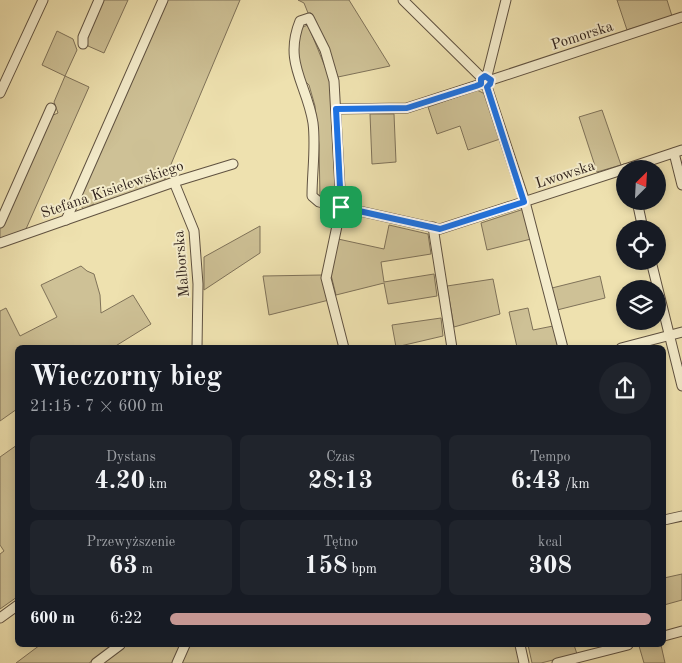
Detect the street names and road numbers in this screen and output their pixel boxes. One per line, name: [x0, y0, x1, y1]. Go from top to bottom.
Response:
street label: Pomorska: [550, 19, 616, 53]
street label: Stefana Kisielewskiego: [39, 159, 186, 222]
street label: Lwowska: [534, 159, 598, 192]
street label: Malborska: [172, 229, 193, 298]

